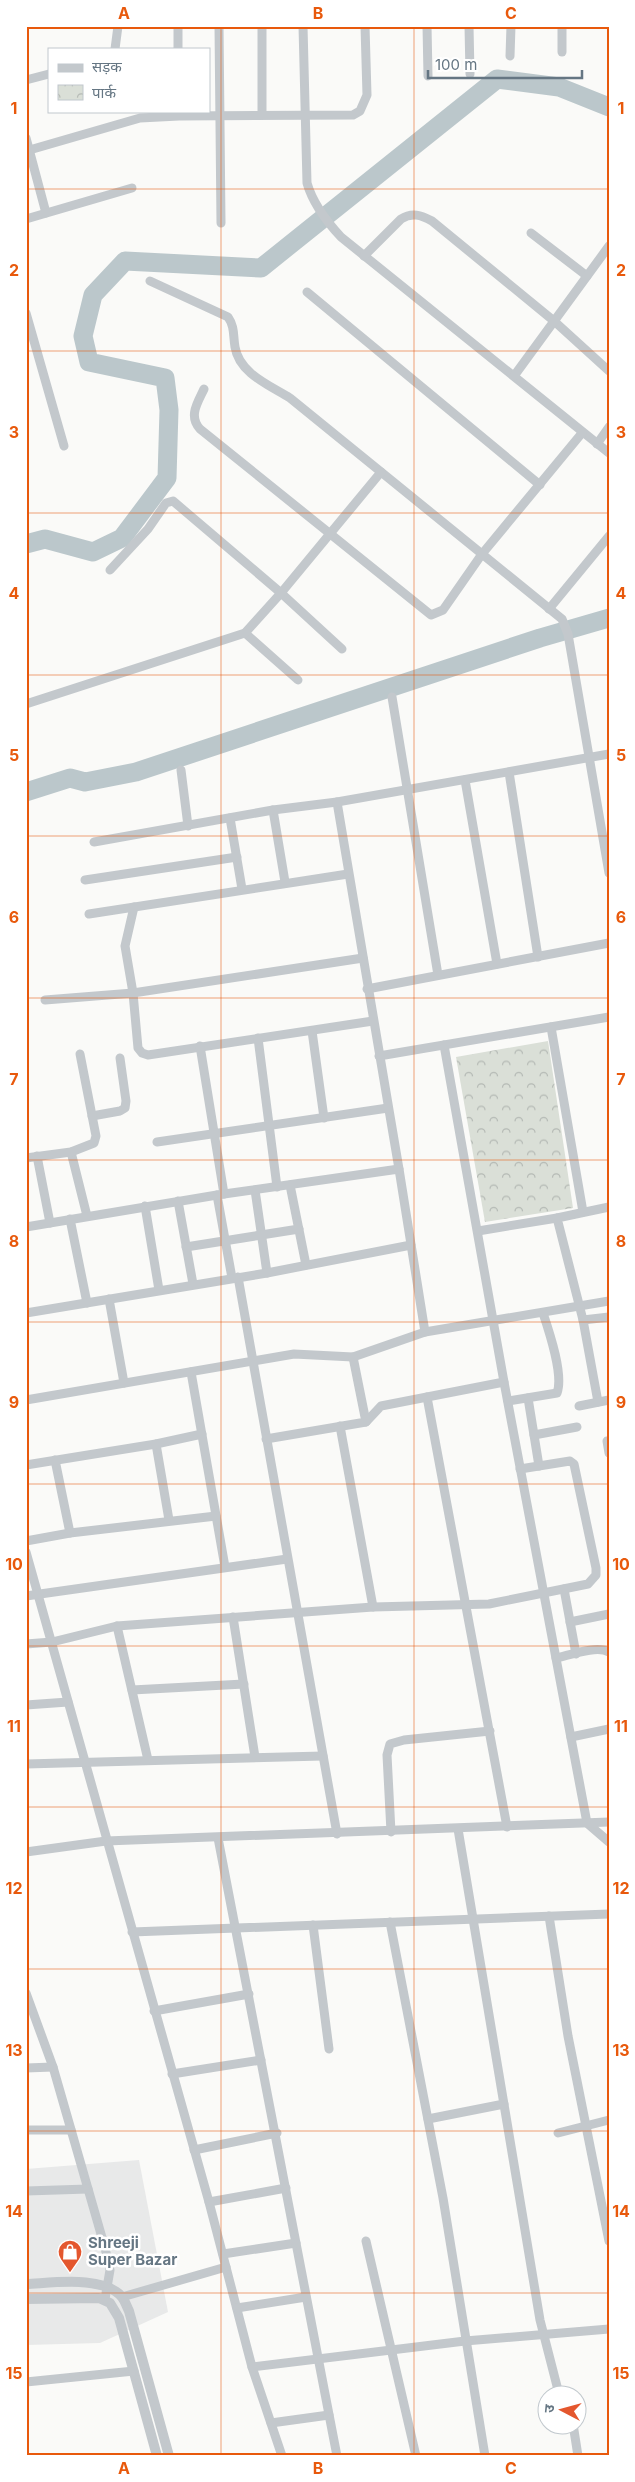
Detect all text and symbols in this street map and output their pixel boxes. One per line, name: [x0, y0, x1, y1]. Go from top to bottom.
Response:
text: A: [118, 3, 130, 23]
text: B: [313, 3, 323, 23]
text: C: [505, 3, 517, 23]
legend: [48, 48, 210, 112]
scale bar: [428, 48, 581, 80]
text: 100 m: [435, 55, 477, 74]
text: सड़क: [92, 57, 122, 76]
text: पार्क: [92, 83, 116, 102]
text: 1: [11, 98, 17, 118]
text: 1: [618, 98, 624, 118]
text: 2: [9, 260, 19, 280]
text: 2: [616, 260, 626, 280]
text: 3: [9, 422, 19, 442]
text: 3: [616, 422, 626, 442]
text: 4: [9, 583, 20, 603]
text: 4: [616, 583, 627, 603]
text: 5: [9, 745, 19, 765]
text: 5: [616, 745, 626, 765]
text: 6: [9, 907, 19, 927]
text: 6: [616, 907, 626, 927]
text: 7: [9, 1069, 19, 1089]
text: 7: [616, 1069, 626, 1089]
text: 8: [9, 1231, 19, 1251]
text: 8: [616, 1231, 626, 1251]
text: 9: [9, 1392, 19, 1412]
text: 9: [616, 1392, 626, 1412]
text: 10: [5, 1554, 23, 1574]
text: 10: [612, 1554, 630, 1574]
text: 11: [7, 1716, 21, 1736]
text: 11: [614, 1716, 628, 1736]
text: 12: [6, 1878, 22, 1898]
text: 12: [613, 1878, 629, 1898]
text: 13: [5, 2040, 23, 2060]
text: 13: [612, 2040, 630, 2060]
text: 14: [5, 2201, 23, 2221]
text: 14: [612, 2201, 630, 2221]
place label: Shreeji Super Bazar: [88, 2233, 177, 2269]
shop icon: Shreeji Super Bazar: [57, 2239, 83, 2273]
text: 15: [5, 2363, 23, 2383]
text: 15: [612, 2363, 630, 2383]
north arrow: [538, 2384, 588, 2434]
text: उ: [540, 2403, 558, 2414]
text: A: [118, 2458, 130, 2478]
text: B: [313, 2458, 323, 2478]
text: C: [505, 2458, 517, 2478]

